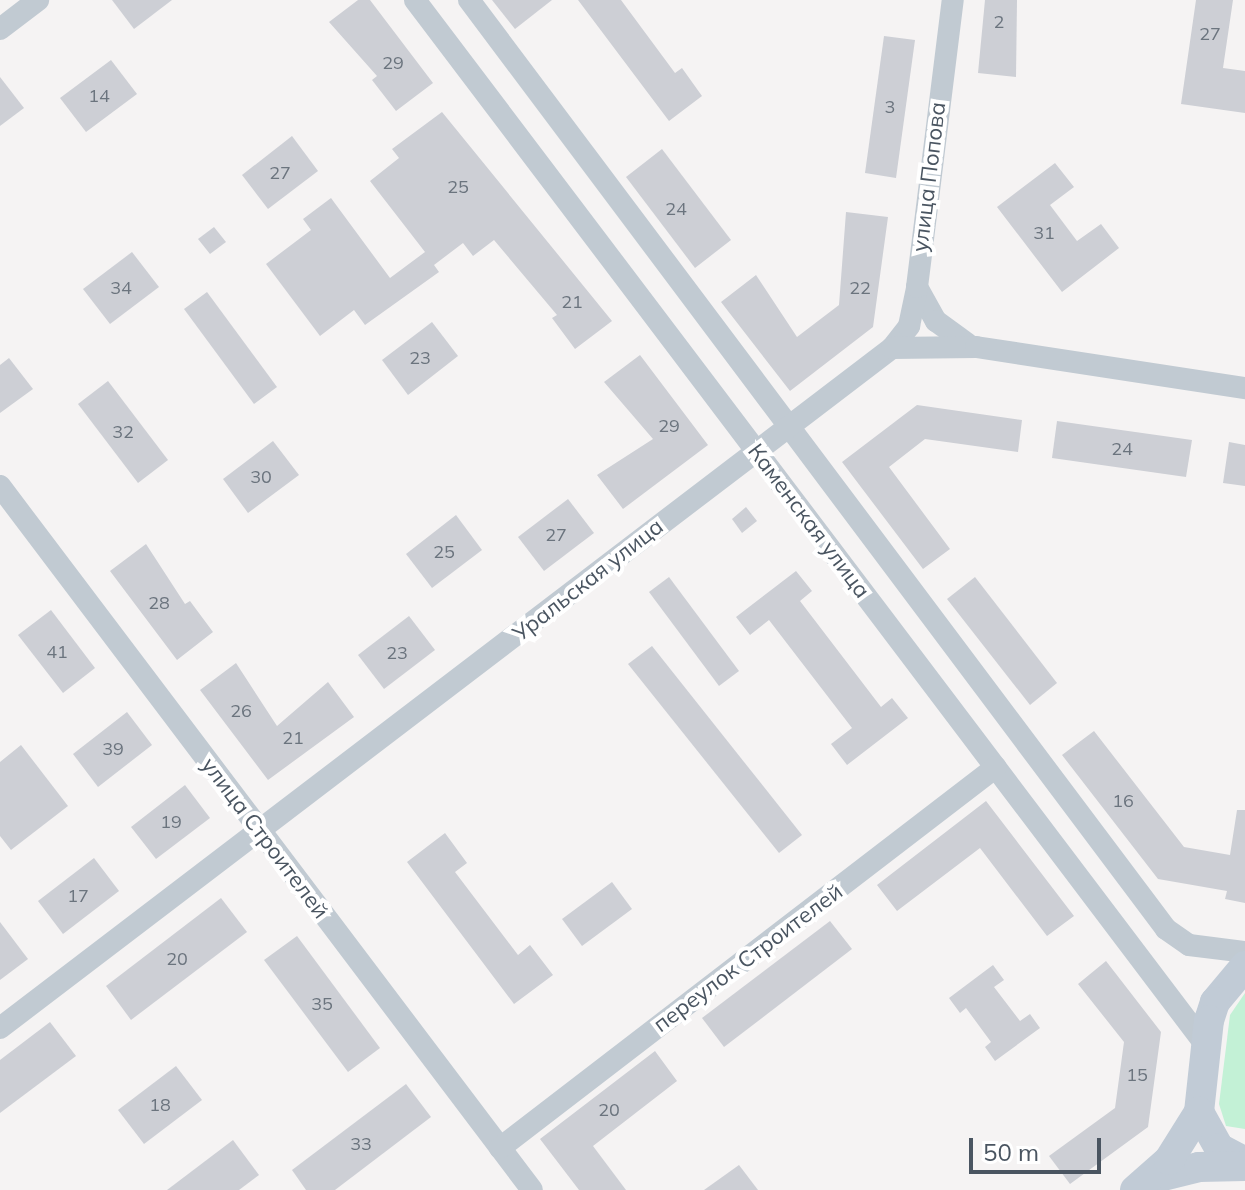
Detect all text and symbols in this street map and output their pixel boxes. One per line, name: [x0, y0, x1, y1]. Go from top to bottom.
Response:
house number: 2: [994, 11, 1004, 33]
house number: 27: [1199, 23, 1221, 45]
house number: 29: [382, 52, 404, 74]
house number: 14: [88, 85, 110, 107]
house number: 3: [885, 96, 895, 118]
street label: улица Попова: [907, 100, 951, 254]
house number: 27: [269, 162, 291, 184]
house number: 25: [447, 176, 469, 198]
house number: 24: [665, 198, 687, 220]
house number: 31: [1033, 222, 1055, 244]
house number: 34: [110, 277, 132, 299]
house number: 22: [849, 277, 871, 299]
house number: 21: [561, 291, 583, 313]
house number: 23: [409, 347, 431, 369]
house number: 29: [658, 415, 680, 437]
house number: 32: [112, 421, 134, 443]
house number: 24: [1111, 438, 1133, 460]
street label: Каменская улица: [742, 439, 876, 603]
house number: 30: [250, 466, 272, 488]
street label: Уральская улица: [508, 513, 668, 647]
house number: 27: [545, 524, 567, 546]
house number: 25: [433, 541, 455, 563]
house number: 28: [148, 592, 170, 614]
house number: 41: [46, 641, 68, 663]
house number: 23: [386, 642, 408, 664]
house number: 26: [230, 700, 252, 722]
house number: 21: [282, 727, 304, 749]
house number: 39: [102, 738, 124, 760]
street label: улица Строителей: [196, 752, 334, 924]
house number: 16: [1112, 790, 1134, 812]
house number: 19: [160, 811, 182, 833]
street label: переулок Строителей: [648, 878, 848, 1038]
house number: 17: [67, 885, 89, 907]
house number: 20: [166, 948, 188, 970]
house number: 35: [311, 993, 333, 1015]
house number: 15: [1126, 1064, 1148, 1086]
house number: 18: [149, 1094, 171, 1116]
house number: 20: [598, 1099, 620, 1121]
scale bar: [973, 1122, 1105, 1172]
house number: 33: [350, 1133, 372, 1155]
text: 50 m: [983, 1137, 1039, 1167]

